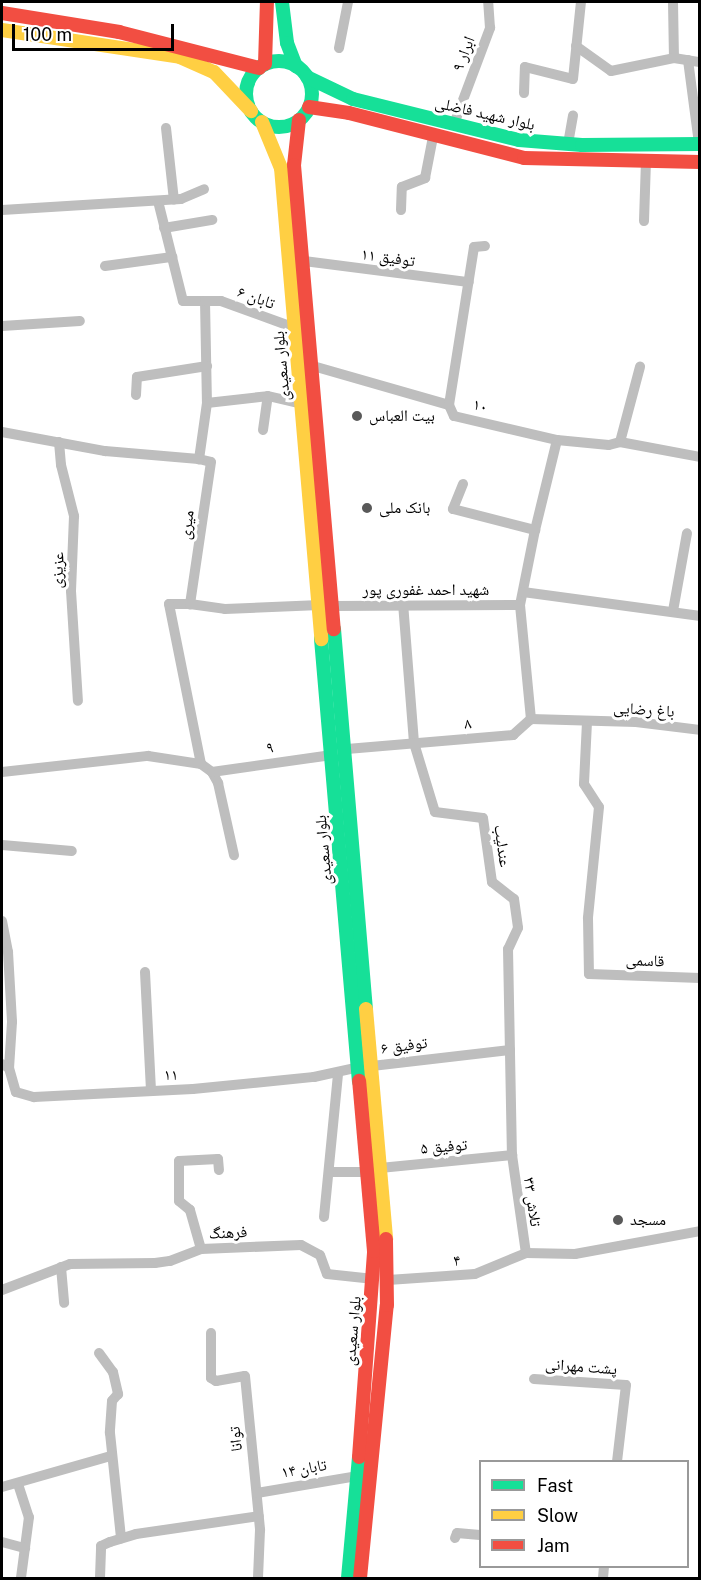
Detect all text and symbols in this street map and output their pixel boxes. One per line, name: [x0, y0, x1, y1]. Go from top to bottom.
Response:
scale bar: [15, 12, 177, 50]
text: 100 m: [23, 24, 72, 45]
street label: ابرار ۹: [449, 34, 479, 74]
street label: بلوار شهید فاضلی: [433, 93, 537, 135]
street label: توفیق ۱۱: [360, 245, 416, 271]
street label: تابان ۶: [235, 282, 277, 314]
street label: بلوار سعیدی: [269, 330, 295, 402]
street label: ۱۰: [471, 395, 489, 417]
place label: بیت العباس: [369, 406, 435, 426]
marker: بیت العباس: [350, 409, 364, 423]
place label: بانک ملی: [379, 498, 430, 518]
marker: بانک ملی: [360, 501, 374, 515]
street label: میری: [175, 509, 199, 541]
street label: عزیزی: [47, 551, 69, 589]
street label: شهید احمد غفوری پور: [363, 580, 489, 600]
street label: باغ رضایی: [613, 698, 675, 722]
street label: ۸: [464, 714, 472, 734]
street label: ۹: [265, 738, 275, 758]
street label: بلوار سعیدی: [311, 814, 337, 886]
street label: عندلیب: [490, 824, 514, 868]
street label: قاسمی: [625, 951, 665, 971]
street label: توفیق ۶: [379, 1033, 429, 1059]
street label: ۱۱: [164, 1065, 178, 1085]
street label: توفیق ۵: [420, 1135, 468, 1159]
street label: تلاش ۳۳: [519, 1176, 545, 1228]
place label: مسجد: [630, 1210, 666, 1230]
marker: مسجد: [611, 1213, 625, 1227]
street label: فرهنگ: [208, 1222, 248, 1244]
street label: ۴: [453, 1251, 461, 1271]
street label: بلوار سعیدی: [340, 1295, 366, 1367]
street label: پشت مهرانی: [544, 1355, 618, 1379]
street label: توانا: [225, 1425, 247, 1453]
street label: تابان ۱۴: [280, 1456, 328, 1482]
legend: [479, 1460, 689, 1568]
text: Fast: [537, 1475, 573, 1496]
text: Slow: [537, 1505, 578, 1526]
text: Jam: [537, 1535, 570, 1556]

